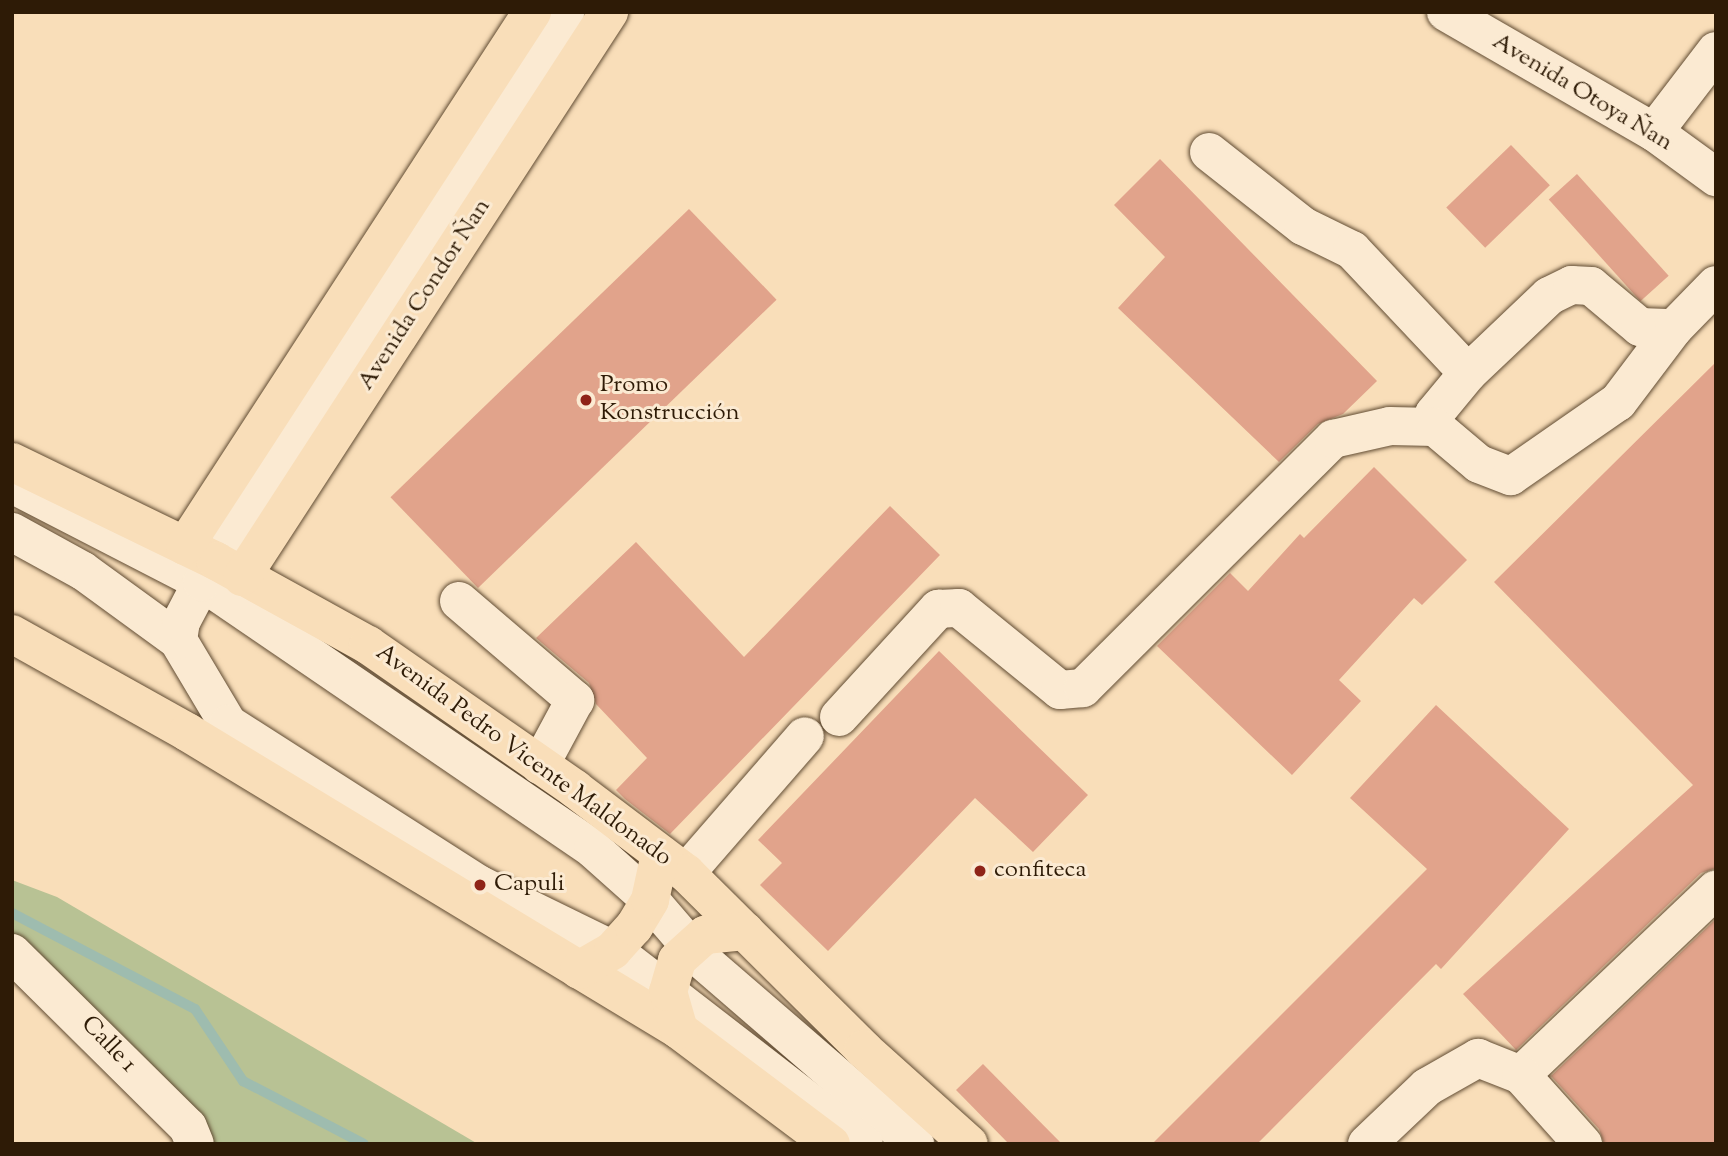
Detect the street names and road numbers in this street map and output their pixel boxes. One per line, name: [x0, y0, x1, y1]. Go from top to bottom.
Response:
street label: Avenida Otoya Ñan: [1487, 28, 1677, 158]
street label: Avenida Condor Ñan: [352, 194, 498, 396]
street label: Avenida Pedro Vicente Maldonado: [369, 639, 677, 873]
street label: Calle 1: [74, 1011, 142, 1079]

